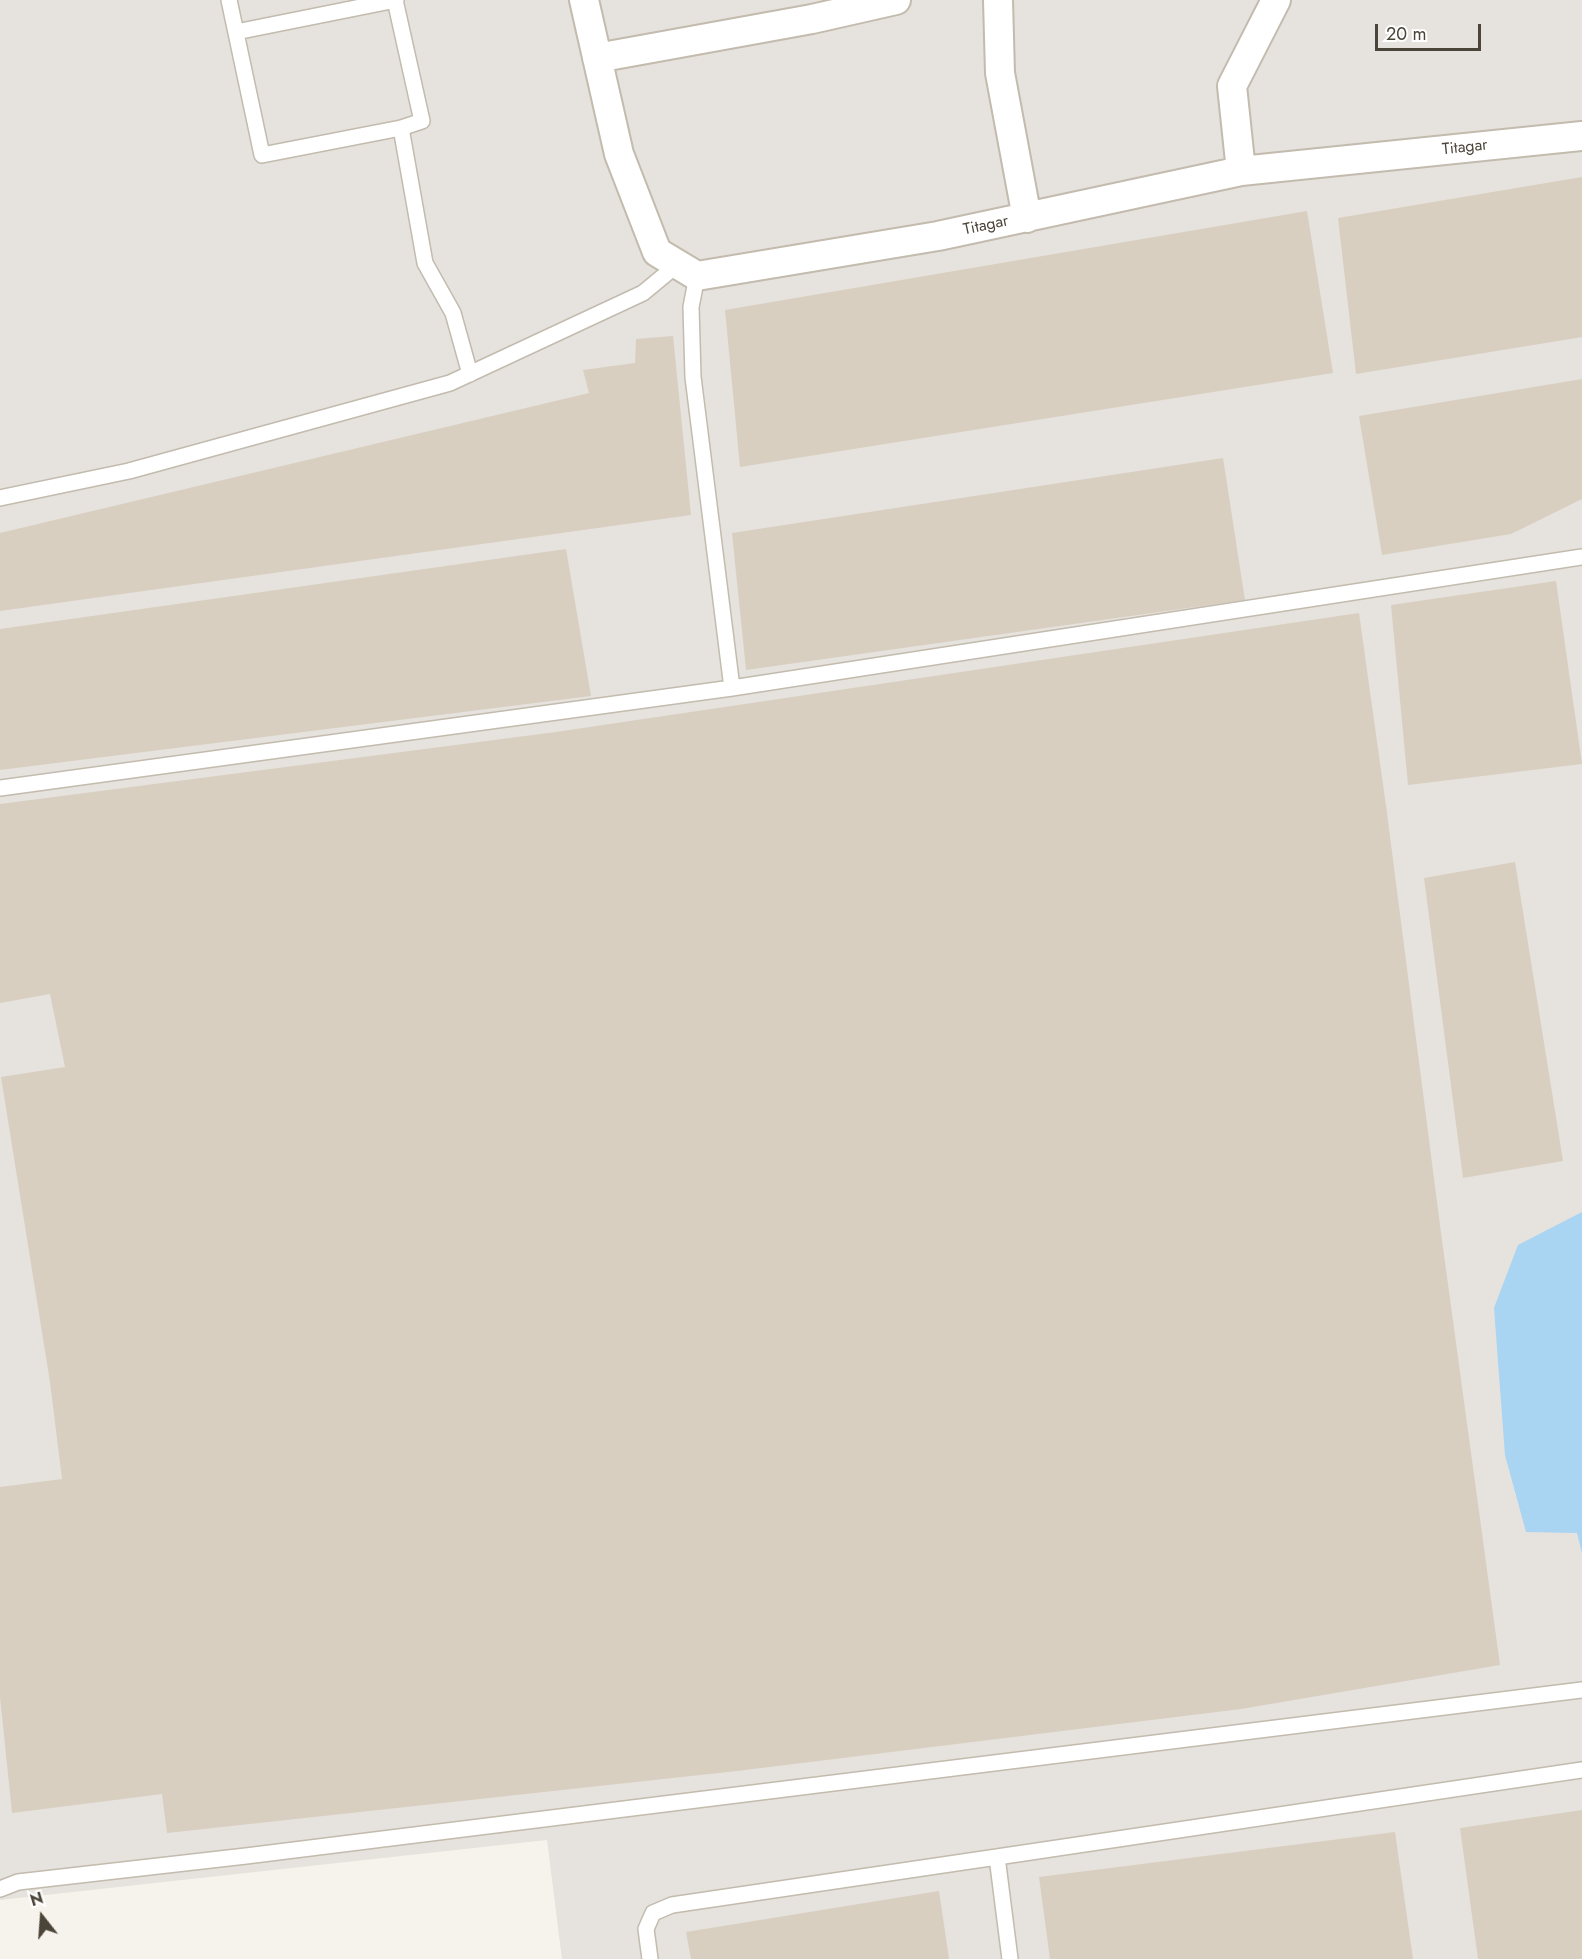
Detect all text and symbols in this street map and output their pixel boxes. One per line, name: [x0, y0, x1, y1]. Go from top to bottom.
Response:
scale bar: [1378, 12, 1484, 50]
text: 20 m: [1386, 21, 1426, 47]
street label: Titagar: [1441, 136, 1489, 160]
street label: Titagar: [962, 212, 1010, 240]
text: N: [27, 1886, 46, 1912]
north arrow: [12, 1887, 72, 1947]

